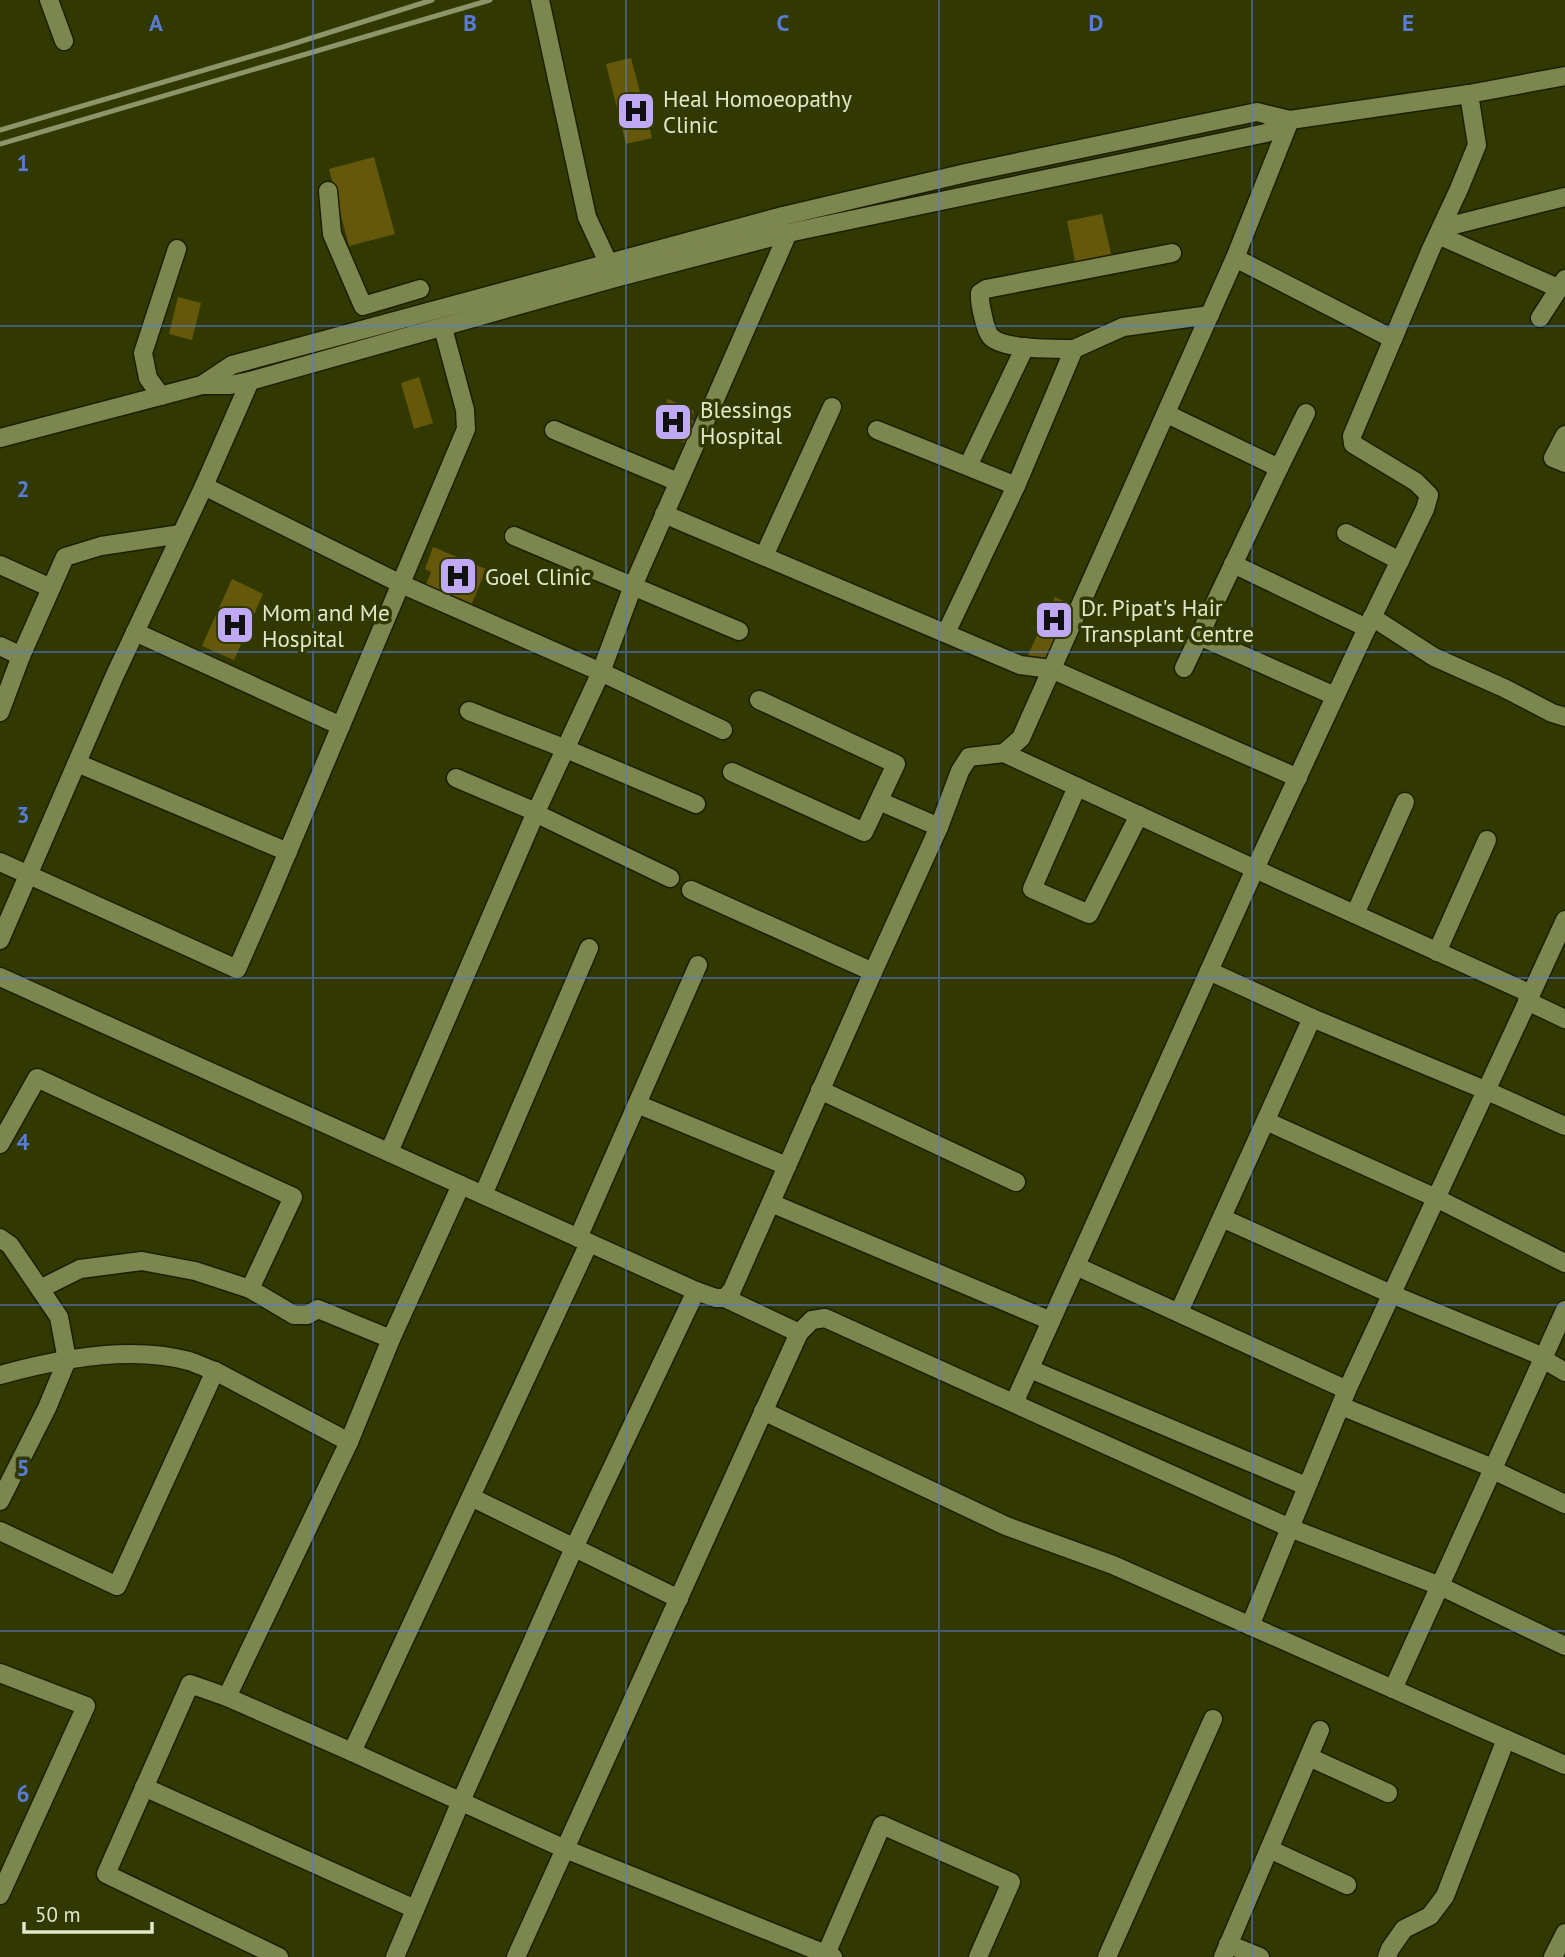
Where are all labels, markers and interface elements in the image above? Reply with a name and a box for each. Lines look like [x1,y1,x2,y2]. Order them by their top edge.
text: A [149,8,163,37]
text: B [463,8,477,37]
text: C [777,8,790,37]
text: D [1089,8,1103,37]
text: E [1402,8,1414,37]
place label: Heal Homoeopathy Clinic [663,84,852,139]
hospital icon: Heal Homoeopathy Clinic [615,90,657,132]
text: 1 [16,148,30,177]
place label: Blessings Hospital [700,395,792,450]
hospital icon: Blessings Hospital [652,401,694,443]
text: 2 [16,474,30,503]
hospital icon: Goel Clinic [437,555,479,597]
place label: Goel Clinic [485,562,591,591]
place label: Dr. Pipat's Hair Transplant Centre [1081,593,1254,648]
place label: Mom and Me Hospital [262,598,390,653]
hospital icon: Dr. Pipat's Hair Transplant Centre [1033,599,1075,641]
hospital icon: Mom and Me Hospital [214,604,256,646]
text: 3 [16,800,30,829]
text: 4 [16,1127,30,1156]
text: 5 [16,1453,30,1482]
text: 6 [16,1779,30,1808]
scale bar [24,1890,152,1934]
text: 50 m [35,1901,81,1928]

